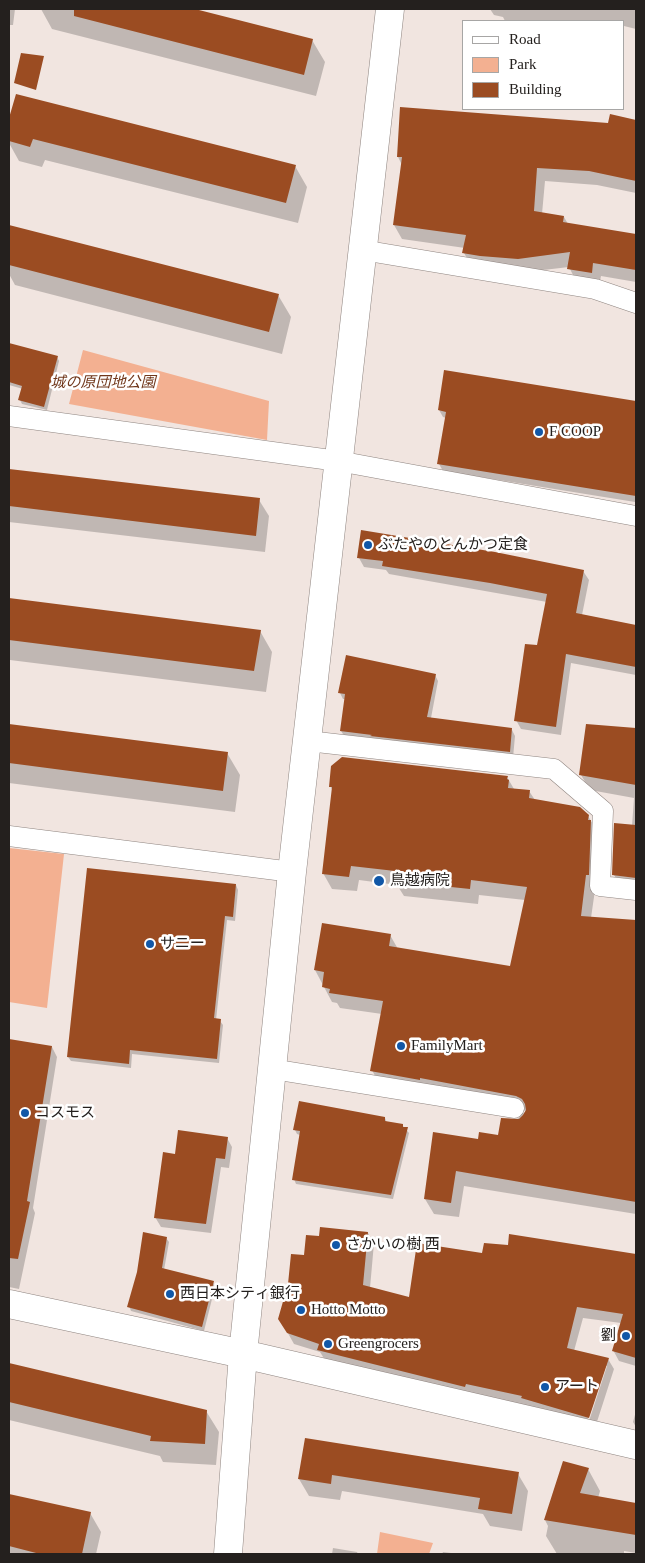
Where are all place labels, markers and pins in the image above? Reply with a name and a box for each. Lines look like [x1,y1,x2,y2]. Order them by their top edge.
place label: F COOP [549,423,601,441]
marker: F COOP [533,426,545,438]
place label: ぶたやのとんかつ定食 [378,536,528,554]
marker: ぶたやのとんかつ定食 [362,539,374,551]
place label: 鳥越病院 [390,872,450,890]
marker: 鳥越病院 [372,874,386,888]
place label: サニー [160,935,205,953]
marker: サニー [144,938,156,950]
place label: FamilyMart [411,1037,483,1055]
marker: FamilyMart [395,1040,407,1052]
place label: コスモス [35,1104,95,1122]
marker: コスモス [19,1107,31,1119]
place label: さかいの樹 西 [346,1236,440,1254]
marker: さかいの樹 西 [330,1239,342,1251]
place label: 西日本シティ銀行 [180,1285,300,1303]
marker: 西日本シティ銀行 [164,1288,176,1300]
place label: Hotto Motto [311,1301,386,1319]
marker: Hotto Motto [295,1304,307,1316]
place label: 劉 [601,1327,616,1345]
marker: 劉 [620,1330,632,1342]
place label: Greengrocers [338,1335,419,1353]
marker: Greengrocers [322,1338,334,1350]
place label: アート [555,1378,599,1396]
marker: アート [539,1381,551,1393]

